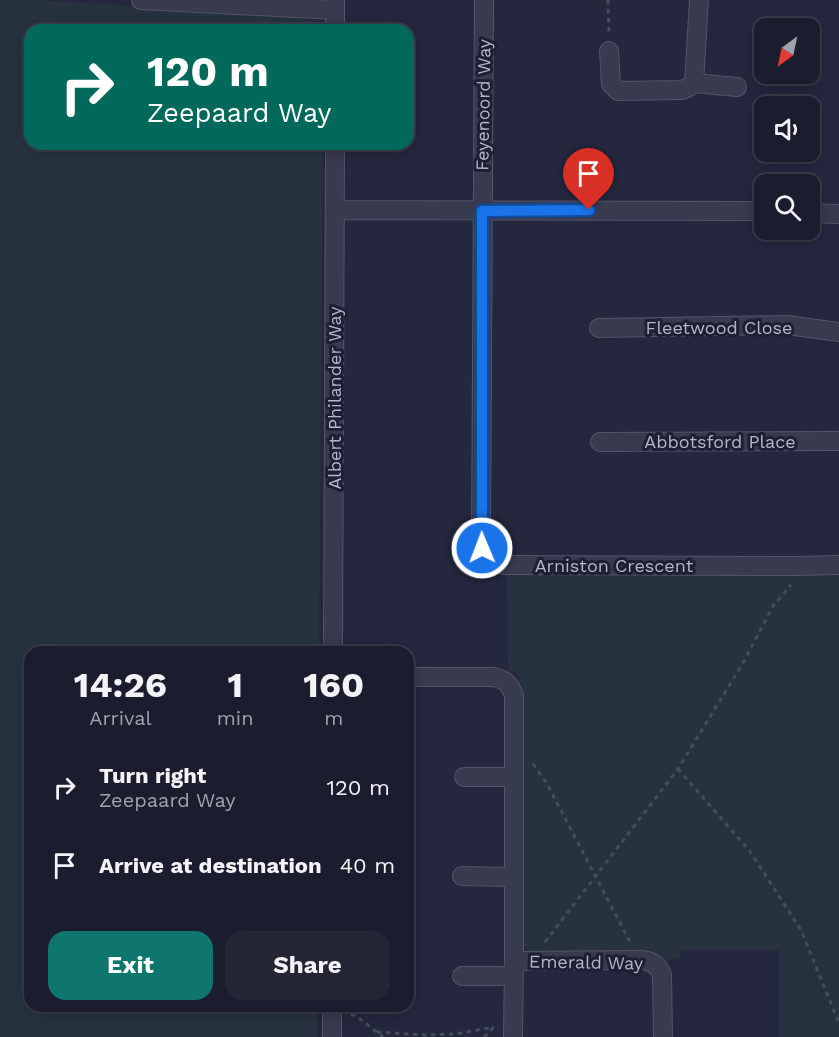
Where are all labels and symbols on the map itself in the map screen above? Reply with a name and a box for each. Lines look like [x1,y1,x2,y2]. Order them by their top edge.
north arrow [754,18,820,84]
street label: Feyenoord Way [471,38,495,171]
pin [563,148,614,210]
street label: Albert Philander Way [324,306,345,490]
street label: Fleetwood Close [646,317,792,338]
street label: Abbotsford Place [644,431,796,452]
position arrow [450,516,514,580]
street label: Arniston Crescent [535,555,694,576]
street label: Emerald Way [529,951,644,974]

